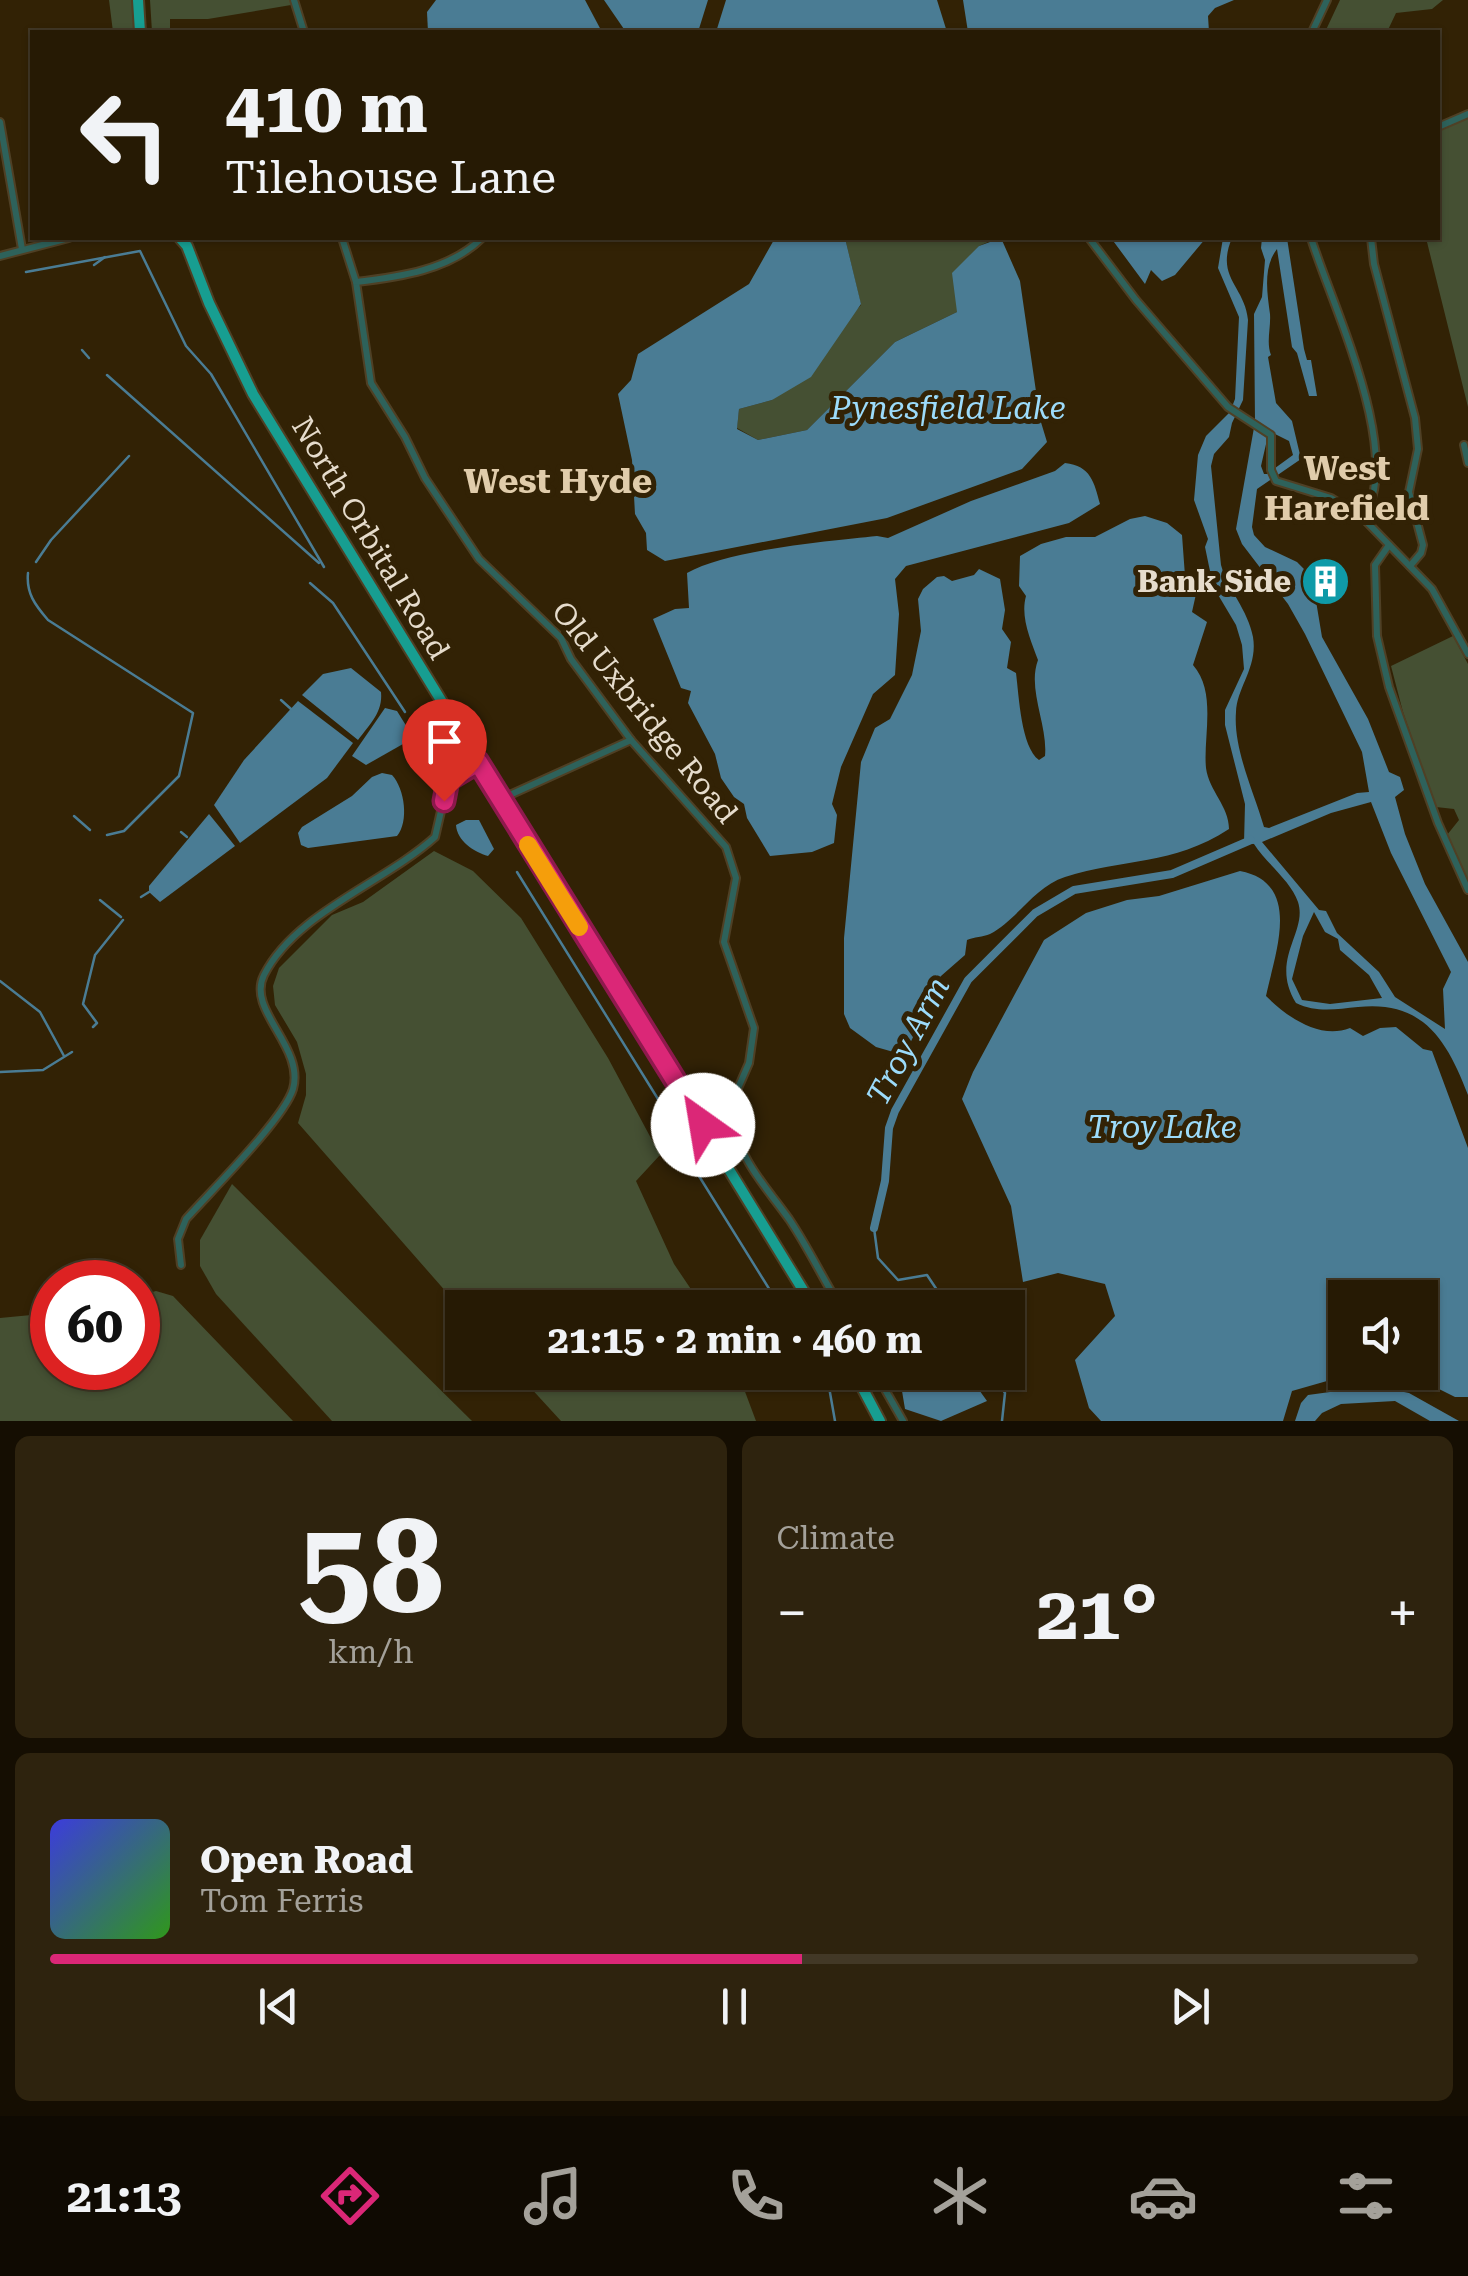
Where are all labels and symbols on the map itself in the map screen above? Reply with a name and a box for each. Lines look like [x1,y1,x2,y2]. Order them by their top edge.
water label: Pynesfield Lake [829,389,1066,427]
street label: North Orbital Road [285,411,457,665]
district label: West Harefield [1264,448,1430,529]
district label: West Hyde [464,461,652,502]
building icon: Bank Side [1300,555,1352,607]
place label: Bank Side [1137,564,1291,599]
street label: Old Uxbridge Road [545,594,745,830]
pin [402,699,487,802]
water label: Troy Arm [858,970,958,1112]
position arrow [651,1073,755,1177]
water label: Troy Lake [1087,1108,1237,1146]
speed limit sign: 60 [30,1260,160,1390]

